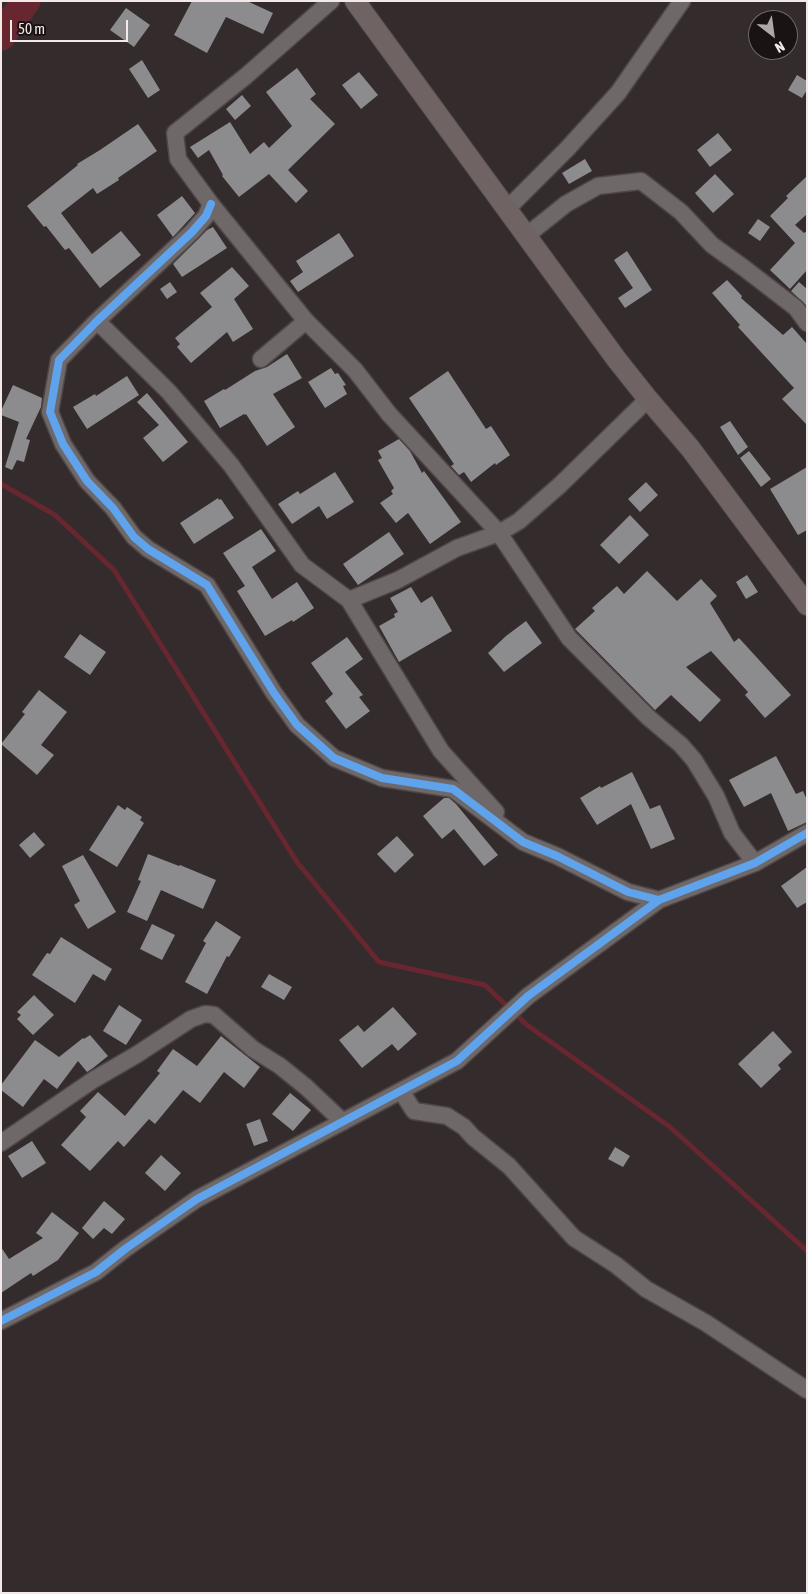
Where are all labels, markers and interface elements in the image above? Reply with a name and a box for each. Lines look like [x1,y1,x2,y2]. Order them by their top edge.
scale bar [12,10,130,42]
north arrow [748,10,798,60]
text: 50 m [18,20,45,37]
text: N [772,38,788,56]

